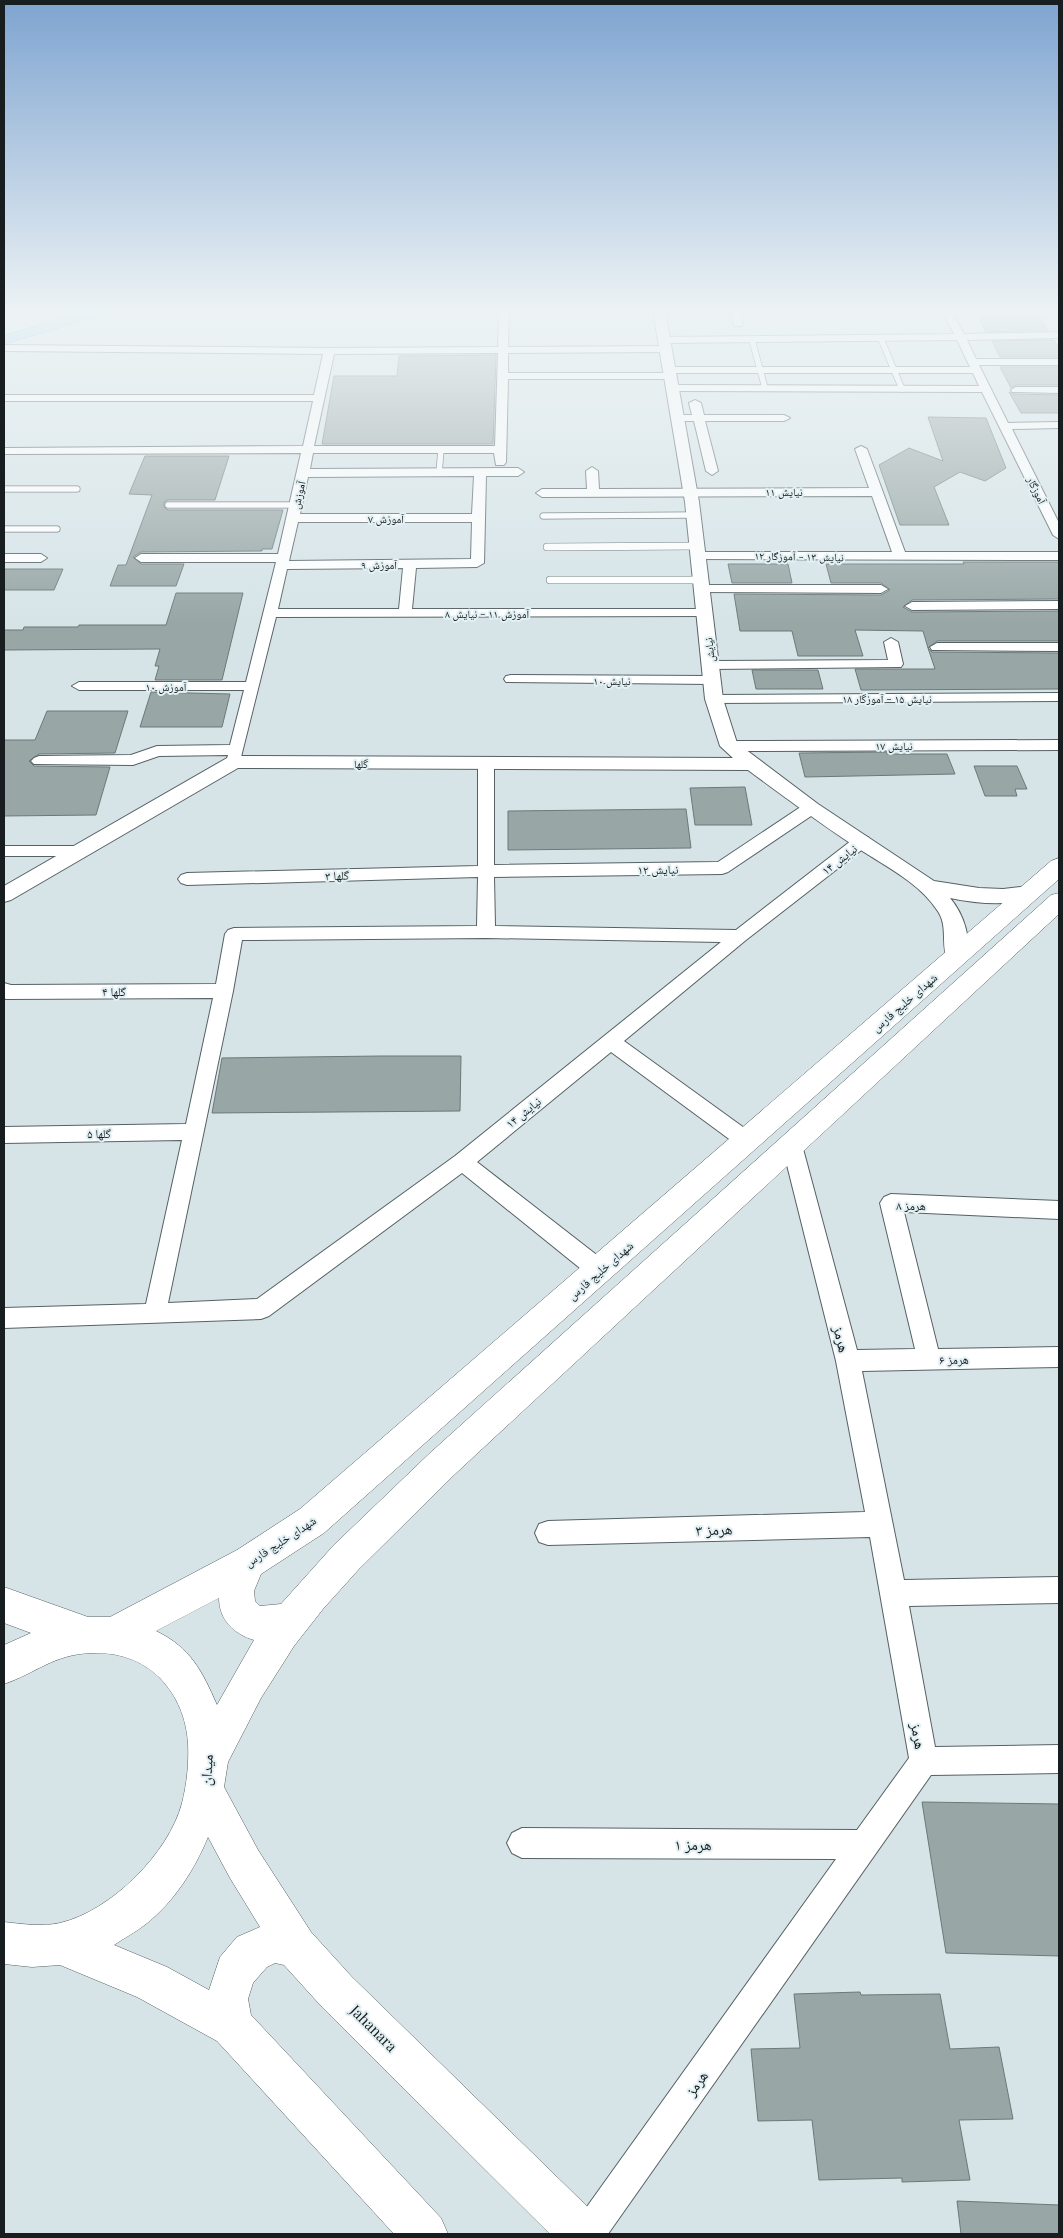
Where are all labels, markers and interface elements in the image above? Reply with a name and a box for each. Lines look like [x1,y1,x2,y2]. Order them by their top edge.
street label: آموزگار [1024,473,1050,506]
street label: آموزش [288,479,309,510]
street label: نیایش ۱۱ [765,484,803,499]
street label: آموزش ۷ [368,511,404,526]
street label: نیایش ۱۳ - آموزگار ۱۲ [754,548,844,564]
street label: آموزش ۹ [361,557,397,572]
street label: آموزش ۱۱ - نیایش ۸ [445,606,529,621]
street label: نیایش [700,637,718,663]
street label: نیایش ۱۰ [593,673,631,688]
street label: آموزش ۱۰ [146,679,187,694]
street label: نیایش ۱۵ - آموزگار ۱۸ [842,691,932,706]
street label: نیایش ۱۷ [875,738,913,753]
street label: گلها [354,756,369,771]
street label: نیایش ۱۴ [818,840,860,878]
street label: نیایش ۱۲ [637,861,679,878]
street label: گلها ۳ [325,867,349,883]
street label: شهدای خلیج فارس [868,969,940,1035]
street label: گلها ۴ [102,983,126,999]
street label: نیایش ۱۴ [502,1093,544,1131]
street label: گلها ۵ [87,1125,111,1141]
street label: هرمز ۸ [896,1197,926,1213]
street label: شهدای خلیج فارس [564,1237,636,1303]
street label: هرمز [829,1323,855,1354]
street label: هرمز ۶ [939,1351,969,1367]
street label: شهدای خلیج فارس [241,1512,319,1570]
street label: هرمز ۳ [695,1518,733,1540]
street label: هرمز [907,1720,931,1751]
street label: میدان [195,1753,218,1787]
street label: هرمز ۱ [674,1834,712,1854]
street label: Jahanara [345,1999,402,2056]
street label: هرمز [680,2066,712,2100]

